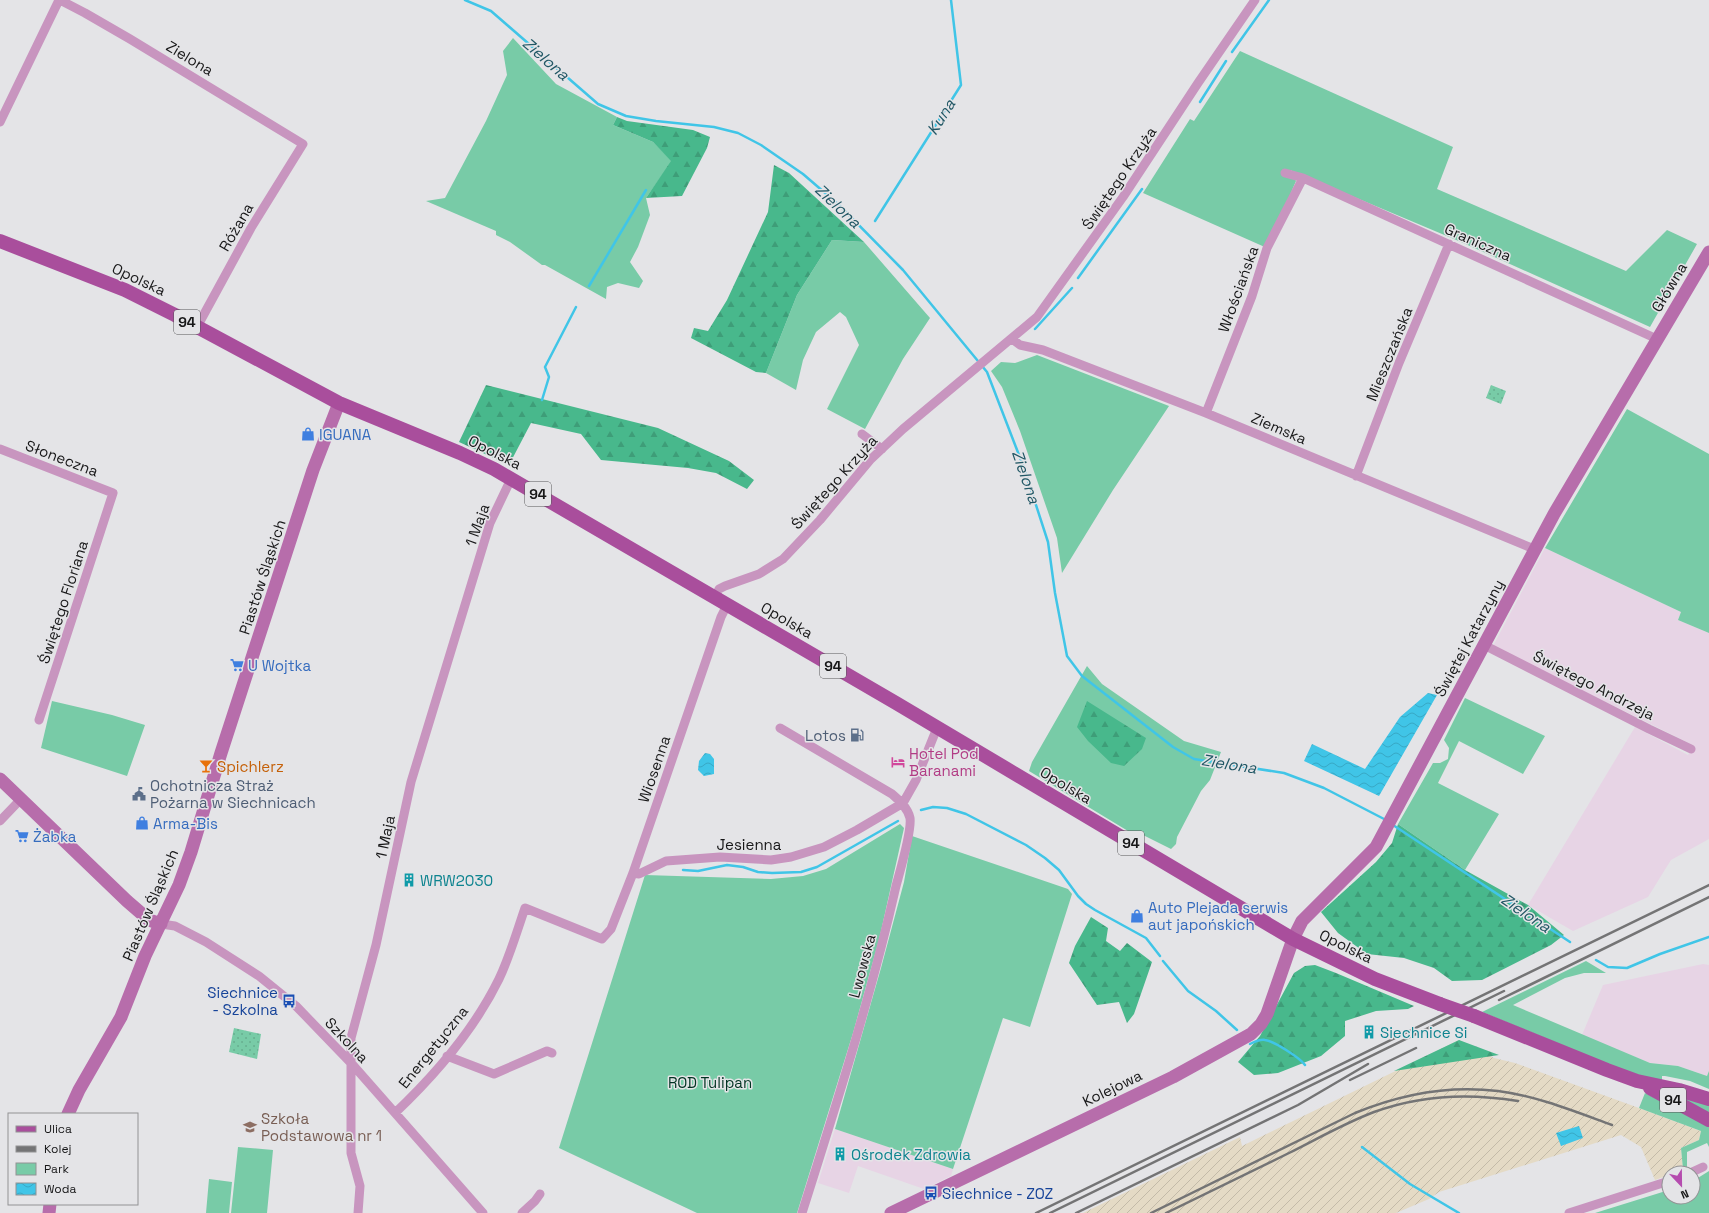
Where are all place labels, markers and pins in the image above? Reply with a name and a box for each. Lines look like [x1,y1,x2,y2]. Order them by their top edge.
place label: IGUANA [319,425,372,444]
shop icon: IGUANA [300,426,316,442]
place label: U Wojtka [248,656,311,675]
supermarket icon: U Wojtka [229,657,245,673]
place label: Lotos [805,726,846,745]
fuel station icon: Lotos [849,727,865,743]
place label: Hotel Pod Baranami [909,744,979,780]
hotel icon: Hotel Pod Baranami [890,754,906,770]
place label: Spichlerz [217,757,284,776]
bar icon: Spichlerz [198,758,214,774]
place label: Ochotnicza Straż Pożarna w Siechnicach [150,776,316,812]
public building icon: Ochotnicza Straż Pożarna w Siechnicach [131,786,147,802]
place label: Arma-Bis [153,814,218,833]
shop icon: Arma-Bis [134,815,150,831]
place label: Żabka [33,827,77,846]
supermarket icon: Żabka [14,828,30,844]
place label: WRW2030 [420,871,493,890]
building icon: WRW2030 [401,872,417,888]
place label: Auto Plejada serwis aut japońskich [1148,898,1288,934]
shop icon: Auto Plejada serwis aut japońskich [1129,908,1145,924]
place label: Siechnice - Szkolna [207,983,278,1019]
bus stop icon: Siechnice - Szkolna [281,993,297,1009]
place label: Siechnice Si [1380,1023,1467,1042]
building icon: Siechnice Si [1361,1024,1377,1040]
place label: Szkoła Podstawowa nr 1 [261,1109,382,1145]
school or university icon: Szkoła Podstawowa nr 1 [242,1119,258,1135]
place label: Ośrodek Zdrowia [851,1145,971,1164]
building icon: Ośrodek Zdrowia [832,1146,848,1162]
place label: Siechnice - ZOZ [942,1184,1053,1203]
bus stop icon: Siechnice - ZOZ [923,1185,939,1201]

